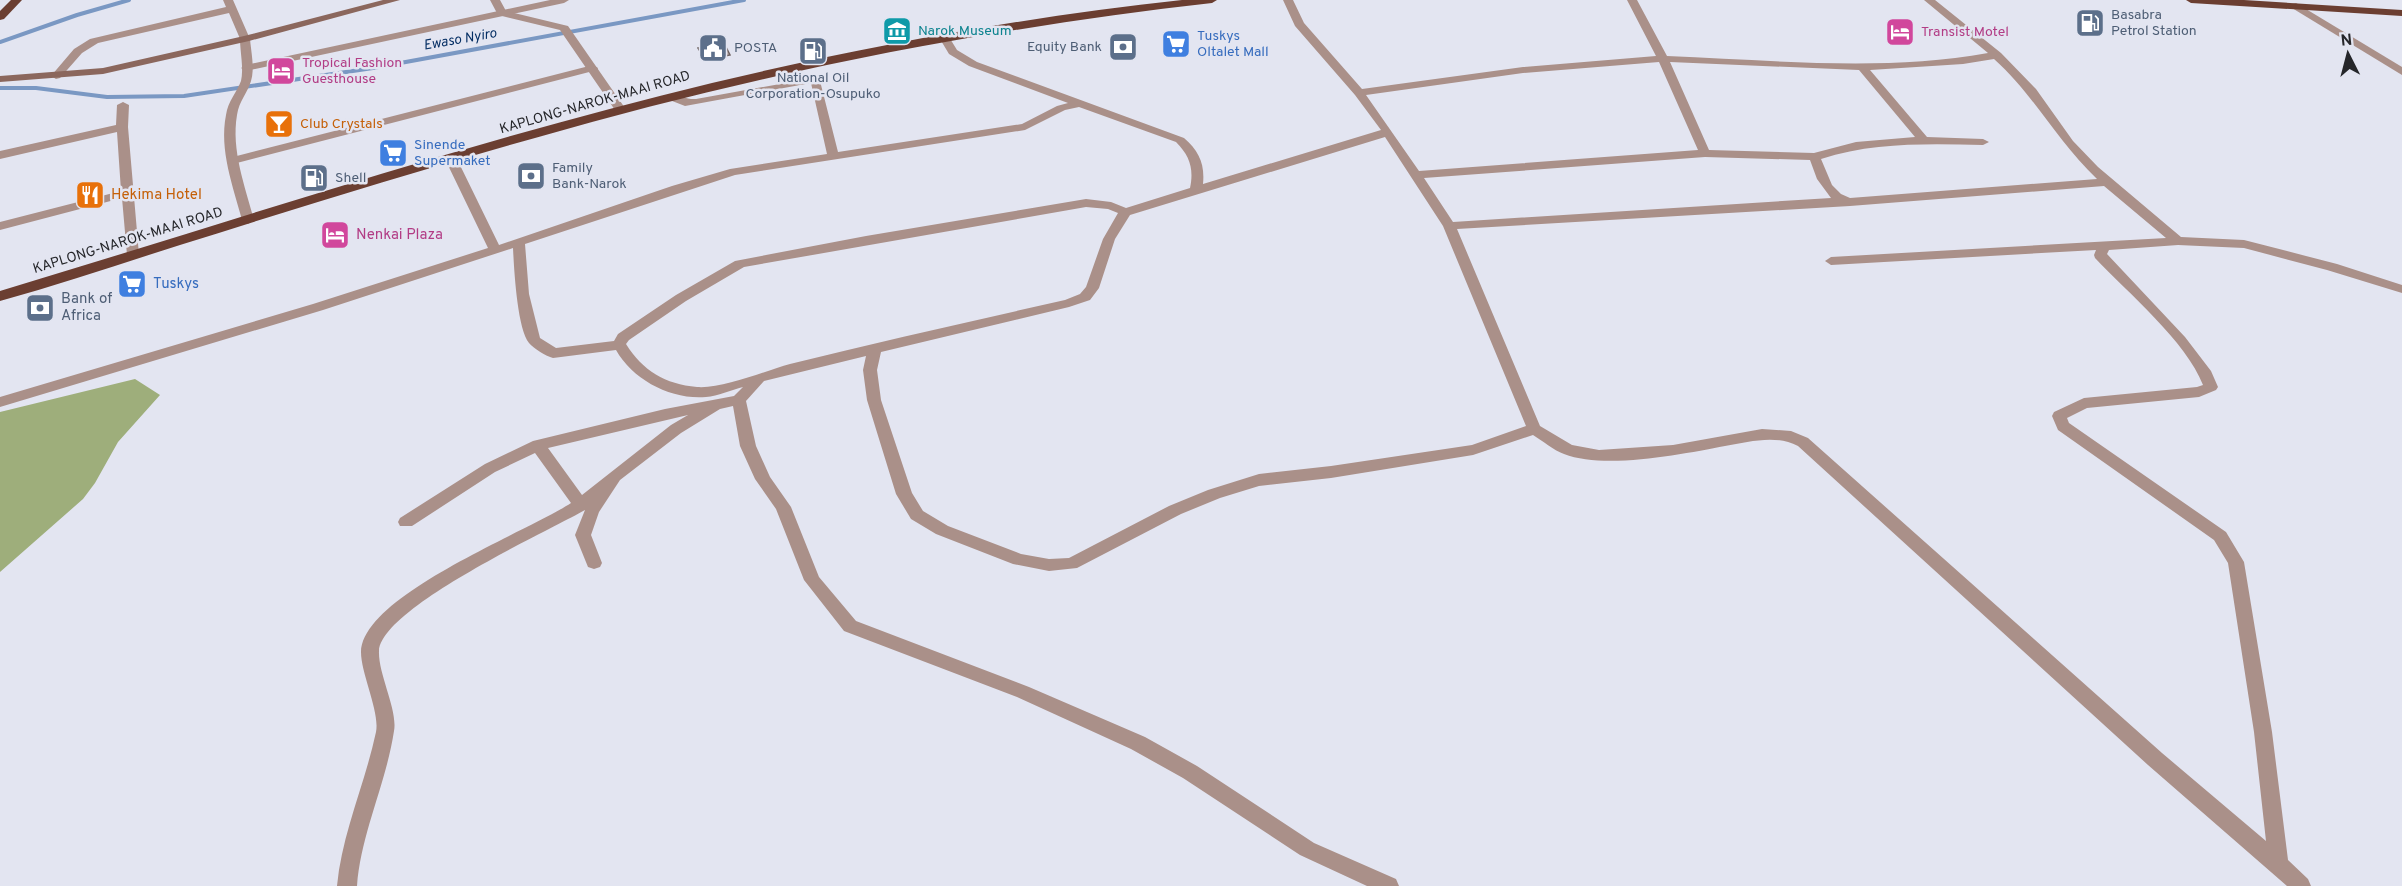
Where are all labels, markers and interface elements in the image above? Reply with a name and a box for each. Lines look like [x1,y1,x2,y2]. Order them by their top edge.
fuel station icon: Basabra Petrol Station [2074,7,2106,39]
place label: Basabra Petrol Station [2111,7,2197,40]
museum icon: Narok Museum [881,15,913,47]
hotel icon: Transist Motel [1884,16,1916,48]
place label: Narok Museum [918,23,1012,40]
place label: Transist Motel [1921,24,2009,41]
north arrow [2318,24,2378,84]
water label: Ewaso Nyiro [422,25,498,55]
supermarket icon: Tuskys Oltalet Mall [1160,28,1192,60]
place label: Tuskys Oltalet Mall [1197,28,1269,61]
bank icon: Equity Bank [1107,31,1139,63]
text: N [2340,31,2353,52]
public building icon: POSTA [697,32,729,64]
fuel station icon: National Oil Corporation-Osupuko [797,35,829,67]
place label: Equity Bank [1027,39,1102,56]
place label: POSTA [734,40,777,57]
hotel icon: Tropical Fashion Guesthouse [265,55,297,87]
place label: Tropical Fashion Guesthouse [302,55,402,88]
street label: KAPLONG-NAROK-MAAI ROAD [498,68,692,138]
place label: National Oil Corporation-Osupuko [745,70,881,103]
bar icon: Club Crystals [263,108,295,140]
place label: Club Crystals [300,116,383,133]
supermarket icon: Sinende Supermaket [377,137,409,169]
place label: Sinende Supermaket [414,137,491,170]
bank icon: Family Bank-Narok [515,160,547,192]
place label: Family Bank-Narok [552,160,627,193]
fuel station icon: Shell [298,162,330,194]
place label: Shell [335,170,366,187]
restaurant icon: Hekima Hotel [74,179,106,211]
place label: Hekima Hotel [111,186,202,205]
street label: KAPLONG-NAROK-MAAI ROAD [31,204,225,278]
hotel icon: Nenkai Plaza [319,219,351,251]
place label: Nenkai Plaza [356,226,443,245]
supermarket icon: Tuskys [116,268,148,300]
place label: Tuskys [153,275,199,294]
place label: Bank of Africa [61,290,112,326]
bank icon: Bank of Africa [24,292,56,324]

